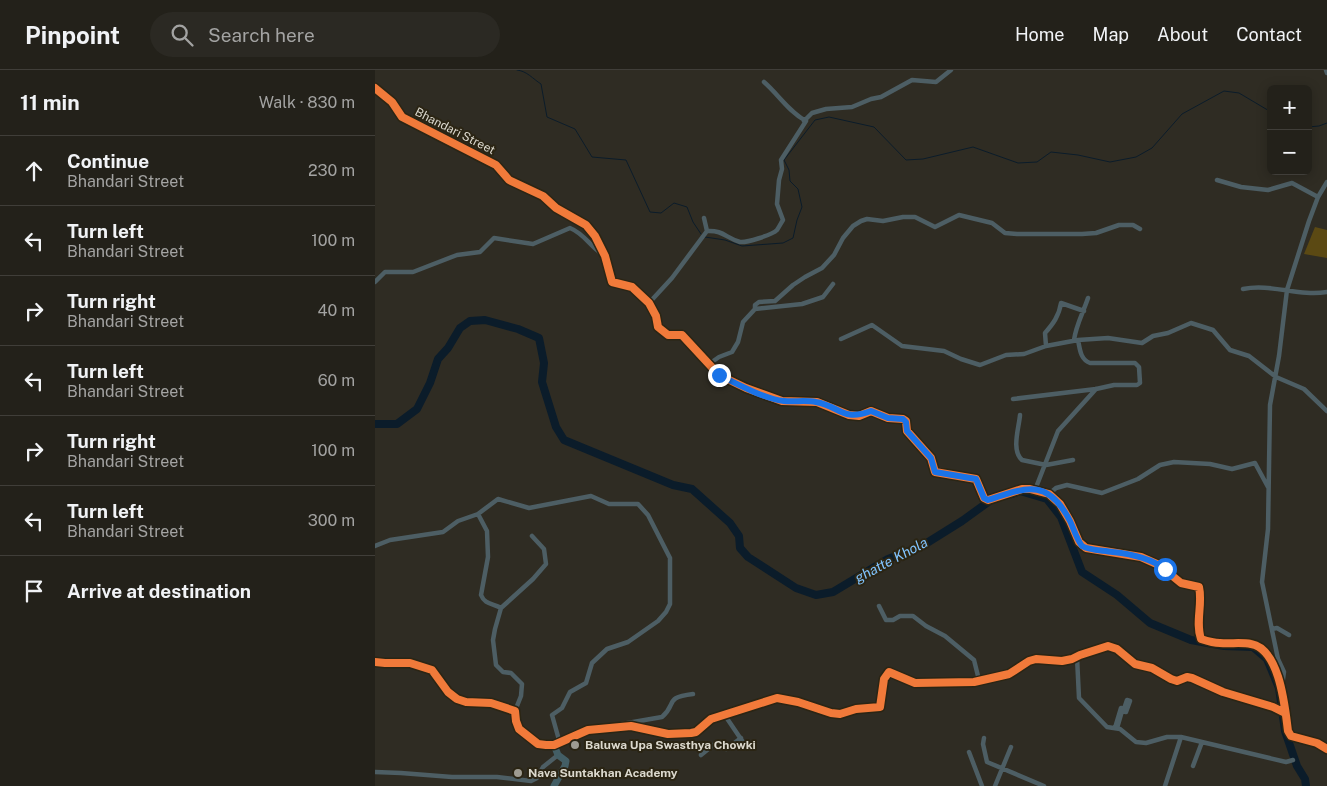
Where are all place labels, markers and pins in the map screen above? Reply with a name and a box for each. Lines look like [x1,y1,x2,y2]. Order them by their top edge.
place label: Baluwa Upa Swasthya Chowki [585,738,756,752]
marker: Baluwa Upa Swasthya Chowki [569,739,581,751]
place label: Nava Suntakhan Academy [528,766,678,780]
marker: Nava Suntakhan Academy [512,767,524,779]

